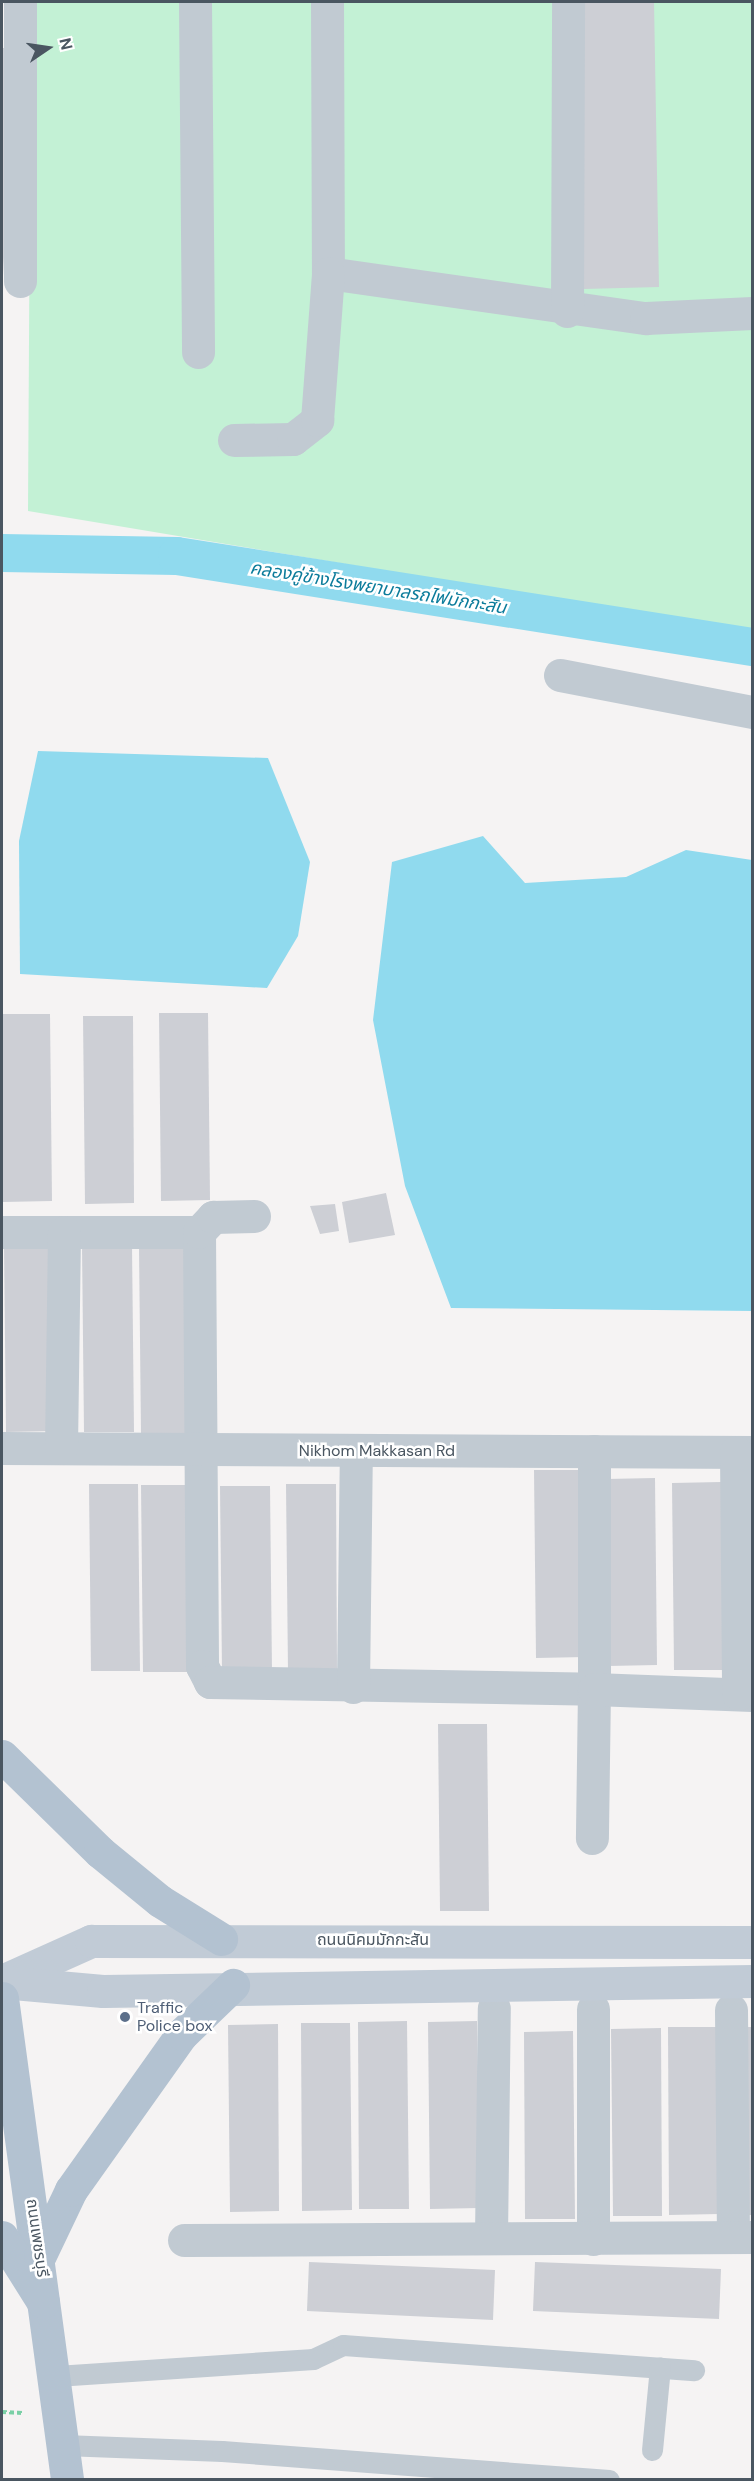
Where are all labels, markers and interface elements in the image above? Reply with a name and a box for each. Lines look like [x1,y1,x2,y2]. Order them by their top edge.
north arrow [18,18,78,78]
text: N [54,36,78,52]
water label: คลองคู่ข้างโรงพยาบาลรถไฟมักกะสัน [248,557,508,619]
street label: Nikhom Makkasan Rd [299,1441,455,1461]
street label: ถนนนิคมมักกะสัน [317,1930,429,1950]
place label: Traffic Police box [137,1998,212,2036]
marker: Traffic Police box [118,2010,132,2024]
street label: ถนนเพชรบุรี [22,2198,52,2278]

